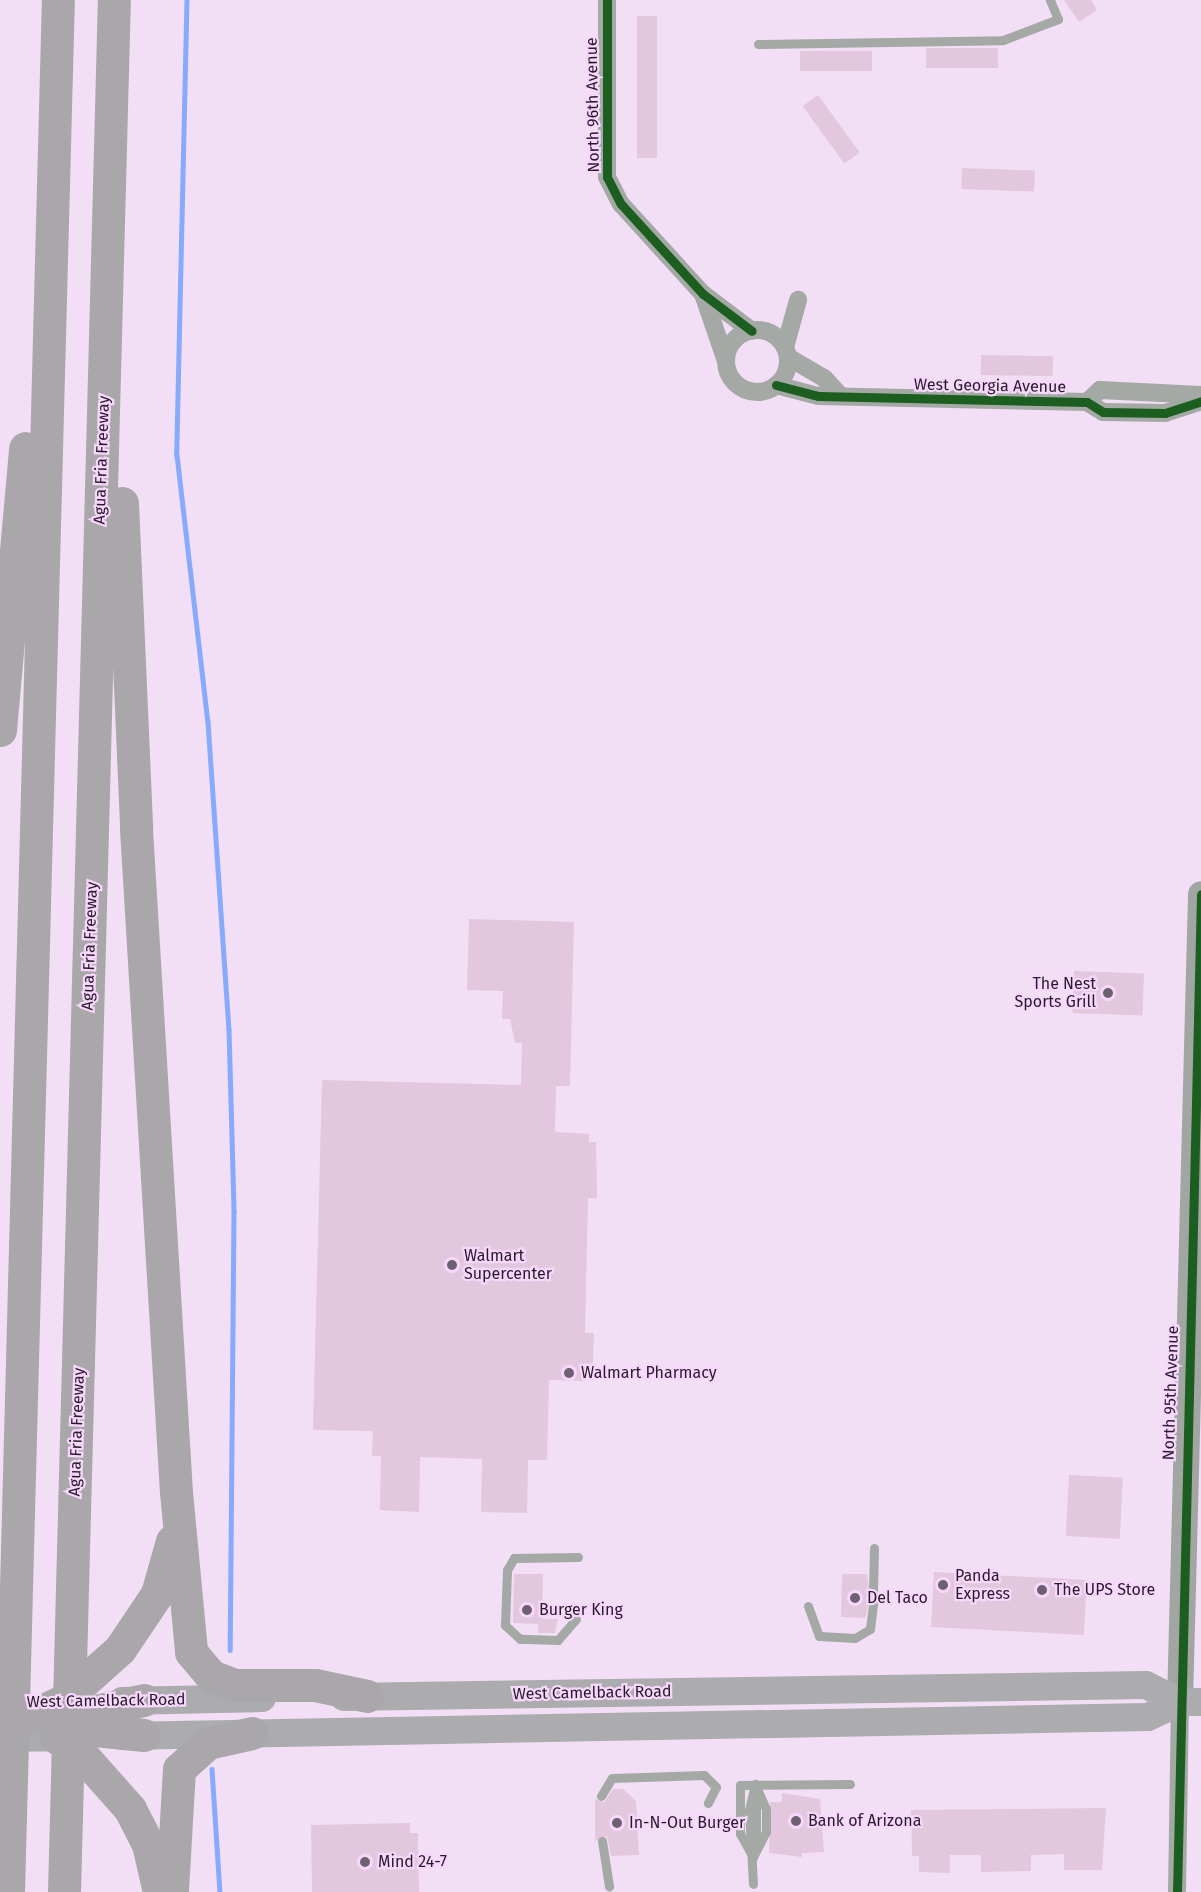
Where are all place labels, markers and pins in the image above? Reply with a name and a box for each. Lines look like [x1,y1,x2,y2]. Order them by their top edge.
place label: The Nest Sports Grill [1015,974,1096,1012]
marker: The Nest Sports Grill [1101,986,1115,1000]
place label: Walmart Supercenter [464,1246,552,1284]
marker: Walmart Supercenter [445,1258,459,1272]
place label: Walmart Pharmacy [581,1363,717,1383]
marker: Walmart Pharmacy [562,1366,576,1380]
place label: Panda Express [955,1566,1010,1604]
marker: Panda Express [936,1578,950,1592]
place label: The UPS Store [1054,1580,1155,1600]
marker: The UPS Store [1035,1583,1049,1597]
place label: Del Taco [867,1588,928,1608]
marker: Del Taco [848,1591,862,1605]
place label: Burger King [539,1600,623,1620]
marker: Burger King [520,1603,534,1617]
place label: Bank of Arizona [808,1811,921,1831]
place label: In-N-Out Burger [629,1813,745,1833]
marker: Bank of Arizona [789,1814,803,1828]
marker: In-N-Out Burger [610,1816,624,1830]
place label: Mind 24-7 [378,1852,447,1872]
marker: Mind 24-7 [356,1853,374,1871]

